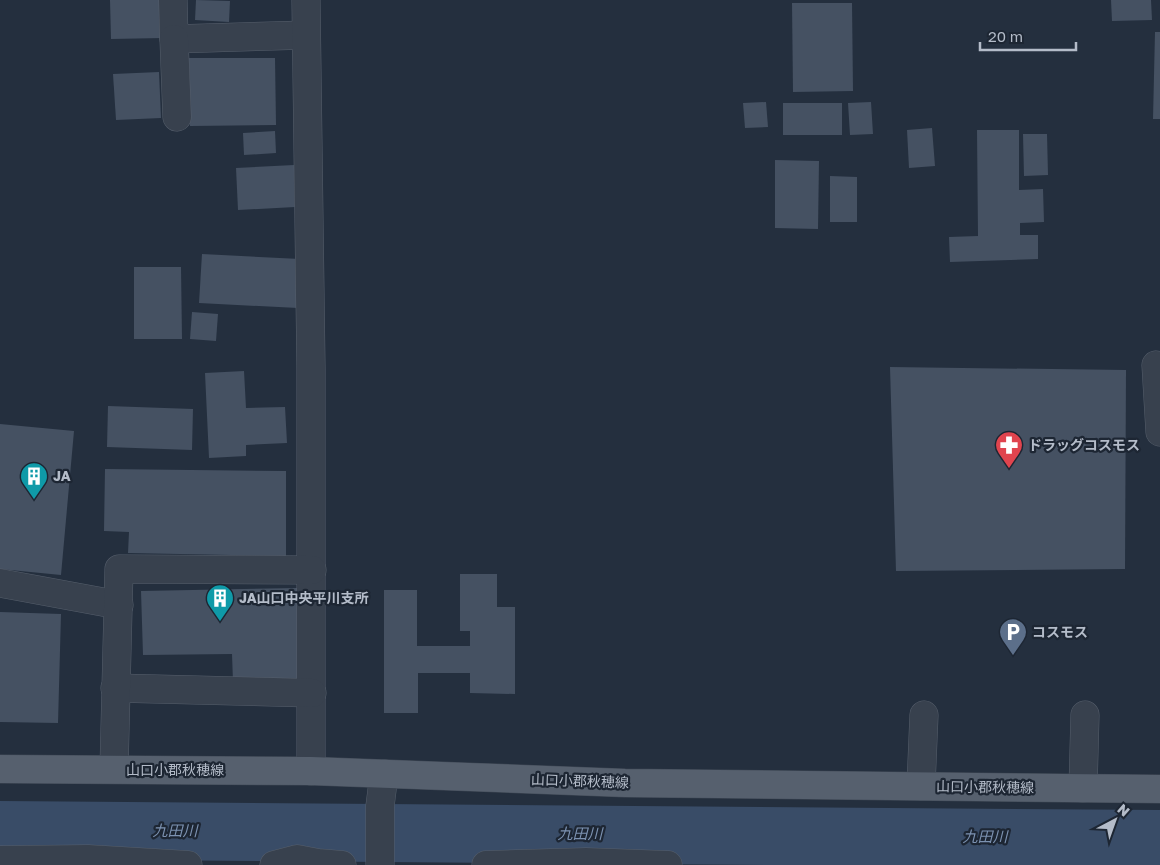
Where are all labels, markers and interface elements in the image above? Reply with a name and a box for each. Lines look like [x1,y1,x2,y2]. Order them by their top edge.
scale bar [980,20,1076,52]
text: 20 m [988,27,1023,45]
pharmacy icon: ドラッグコスモス [994,430,1024,469]
place label: ドラッグコスモス [1028,436,1140,453]
building icon: JA [19,461,49,500]
place label: JA [53,467,71,484]
building icon: JA山口中央平川支所 [205,583,235,622]
place label: JA山口中央平川支所 [239,589,369,606]
parking icon: コスモス [998,617,1028,656]
place label: コスモス [1032,623,1088,640]
street label: 山口小郡秋穂線 [126,761,224,778]
street label: 山口小郡秋穂線 [531,770,629,791]
street label: 山口小郡秋穂線 [936,777,1034,796]
north arrow [1090,795,1140,845]
text: N [1114,800,1133,820]
water label: 九田川 [152,821,199,839]
water label: 九田川 [557,824,604,842]
water label: 九田川 [962,827,1009,845]

